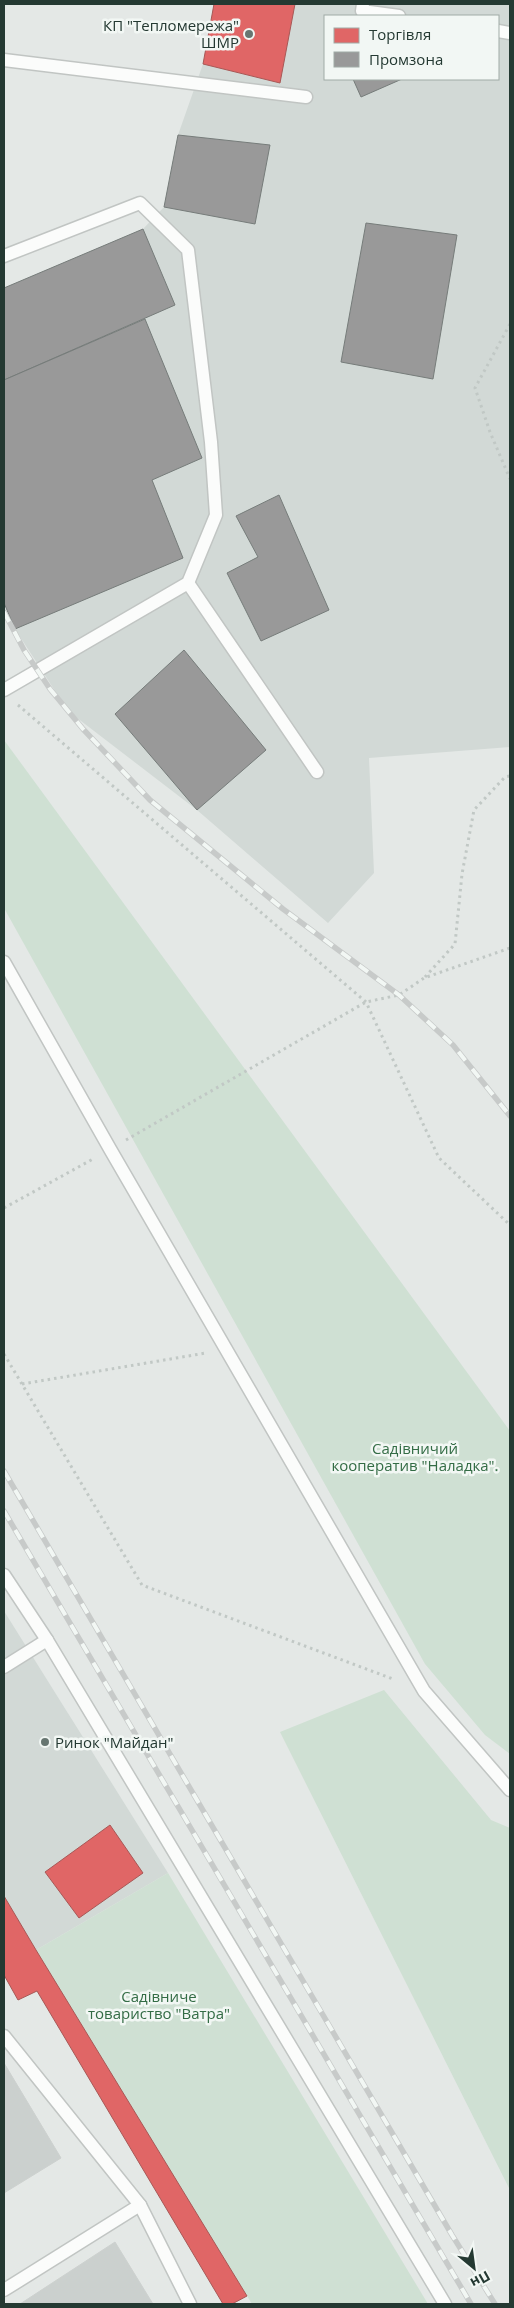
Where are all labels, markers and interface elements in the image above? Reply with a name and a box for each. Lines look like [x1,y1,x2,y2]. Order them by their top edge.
place label: КП "Тепломережа" ШМР [103,15,239,52]
legend [324,15,499,80]
text: Торгівля [369,24,431,44]
marker: КП "Тепломережа" ШМР [243,28,255,40]
text: Промзона [369,49,443,69]
park label: Садівничий кооператив "Наладка". [331,1438,499,1475]
place label: Ринок "Майдан" [55,1732,173,1752]
marker: Ринок "Майдан" [39,1736,51,1748]
park label: Садівниче товариство "Ватра" [88,1986,230,2023]
north arrow [449,2243,499,2293]
text: Пн [467,2267,494,2293]

